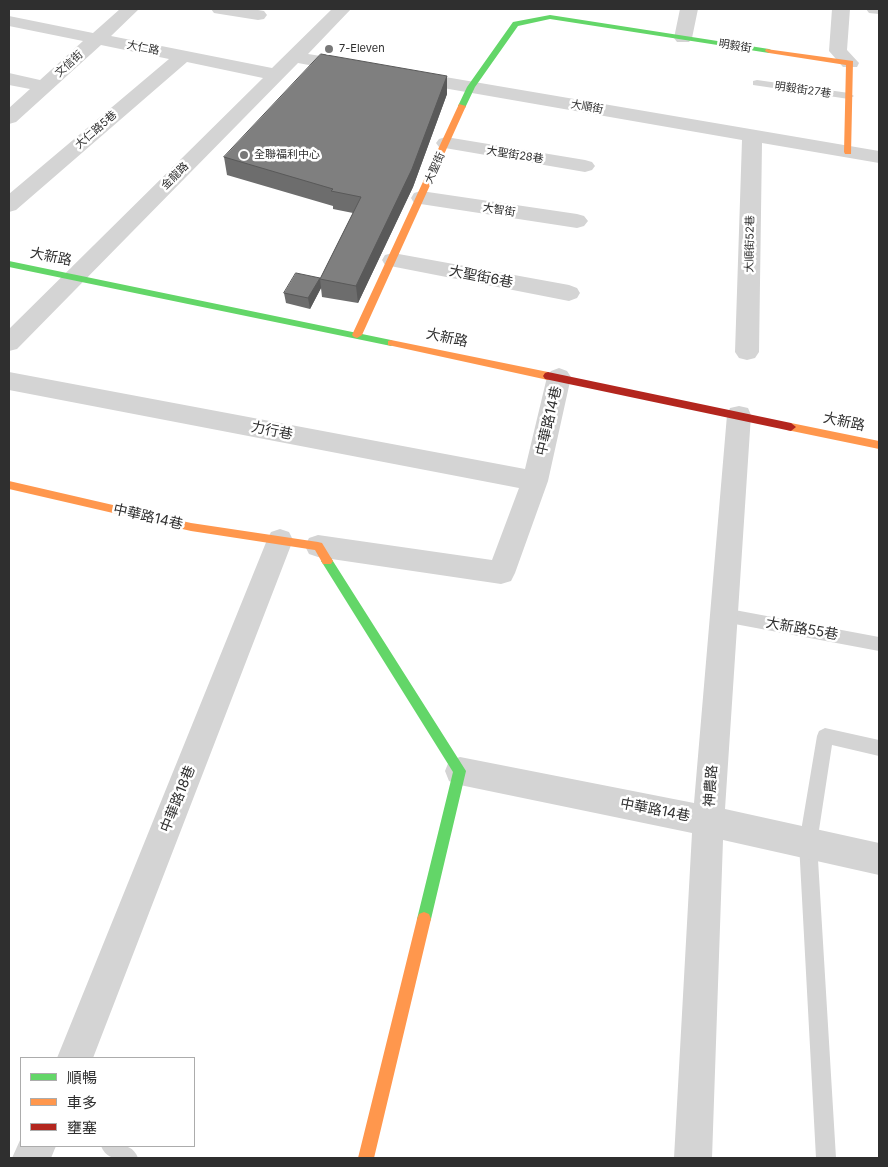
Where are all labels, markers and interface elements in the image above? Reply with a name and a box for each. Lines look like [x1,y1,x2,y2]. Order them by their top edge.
street label: 明毅街 [718,37,752,55]
street label: 大仁路 [126,38,160,58]
place label: 7-Eleven [339,42,385,56]
marker: 7-Eleven [323,43,335,55]
street label: 文信街 [52,48,86,80]
street label: 明毅街27巷 [774,80,832,100]
street label: 大順街 [570,98,604,116]
street label: 大仁路5巷 [73,108,119,152]
street label: 大聖街28巷 [486,144,544,166]
place label: 全聯福利中心 [254,148,320,162]
marker: 全聯福利中心 [238,149,250,161]
street label: 大聖街 [422,150,448,186]
street label: 金龍路 [159,160,191,192]
street label: 大智街 [482,201,516,219]
street label: 大順街52巷 [743,215,757,273]
street label: 大新路 [29,245,73,269]
street label: 大聖街6巷 [448,263,514,291]
street label: 大新路 [425,325,469,351]
street label: 中華路14巷 [533,385,565,457]
street label: 大新路 [822,409,866,435]
street label: 力行巷 [250,419,294,443]
street label: 中華路14巷 [112,501,184,533]
street label: 大新路55巷 [765,614,839,644]
street label: 中華路18巷 [157,763,199,835]
street label: 神農路 [701,764,721,808]
street label: 中華路14巷 [619,795,691,825]
legend [20,1057,195,1147]
text: 順暢 [67,1068,97,1087]
text: 車多 [67,1093,97,1112]
text: 壅塞 [67,1118,97,1137]

